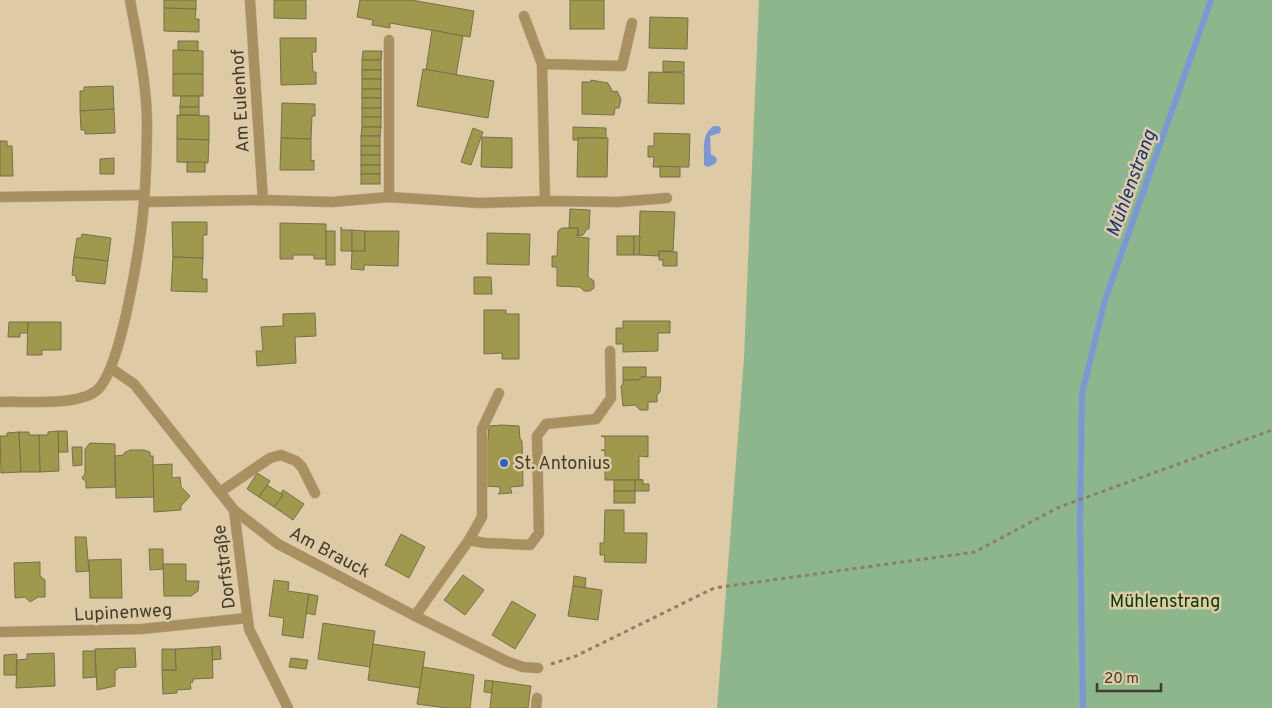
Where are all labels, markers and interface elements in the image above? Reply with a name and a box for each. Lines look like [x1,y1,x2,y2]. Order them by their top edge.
street label: Am Eulenhof [227,49,256,153]
water label: Mühlenstrang [1101,126,1163,240]
place label: St. Antonius [514,453,611,476]
marker: St. Antonius [498,457,510,469]
street label: Am Brauck [285,522,374,584]
street label: Dorfstraße [209,523,242,610]
park label: Mühlenstrang [1110,591,1220,614]
street label: Lupinenweg [73,599,173,628]
scale bar [1097,660,1161,692]
text: 20 m [1104,670,1139,689]

